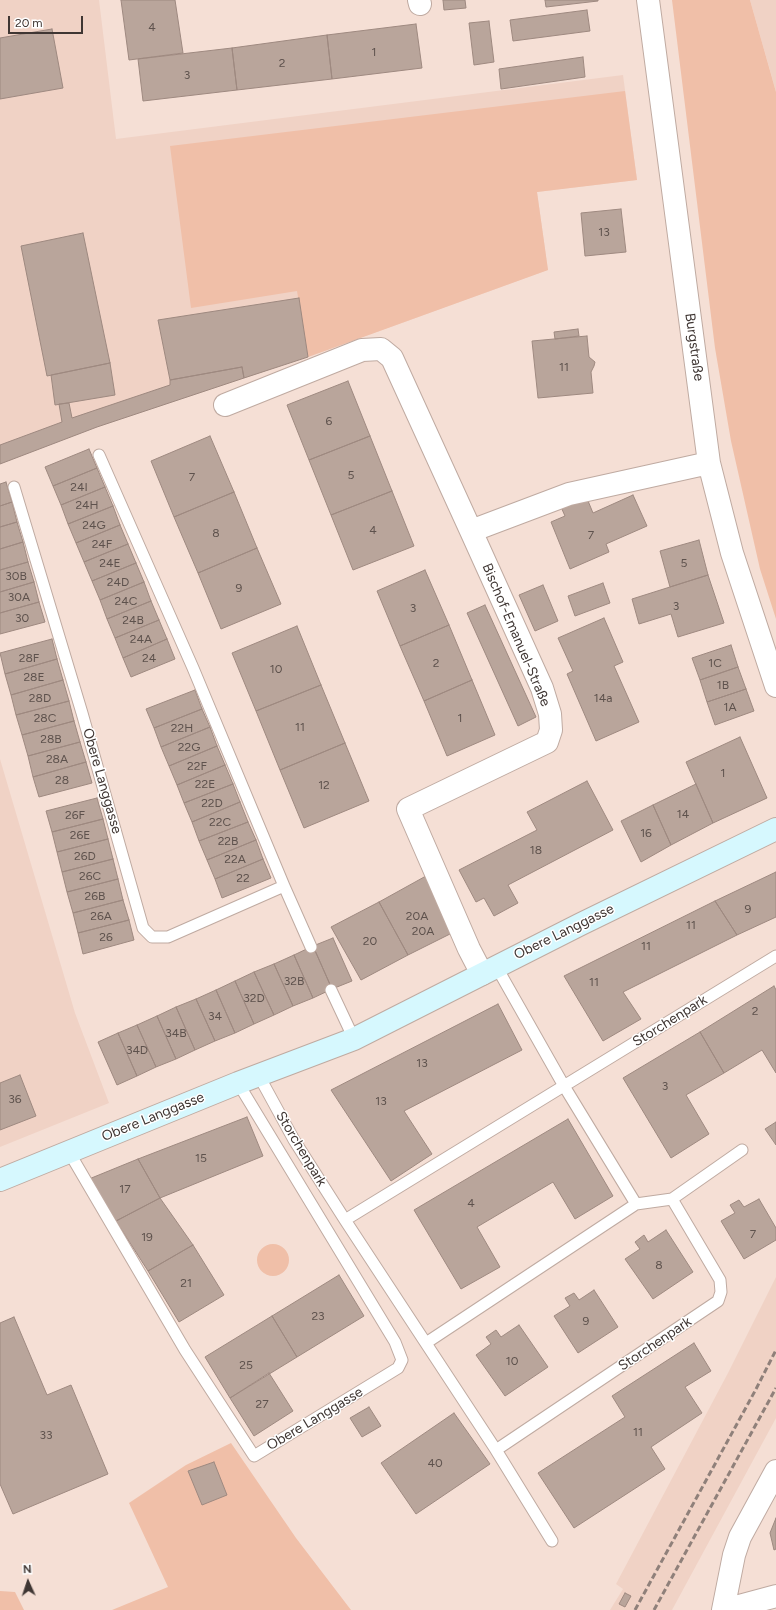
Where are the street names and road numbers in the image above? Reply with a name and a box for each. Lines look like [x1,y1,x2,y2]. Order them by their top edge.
street label: Burgstraße [681,312,707,382]
street label: Bischof-Emanuel-Straße [478,561,554,709]
street label: Obere Langgasse [79,726,125,836]
street label: Obere Langgasse [511,901,617,963]
street label: Storchenpark [630,991,710,1051]
street label: Obere Langgasse [99,1089,207,1145]
street label: Storchenpark [272,1108,330,1190]
street label: Storchenpark [615,1313,695,1375]
street label: Obere Langgasse [264,1384,366,1454]

